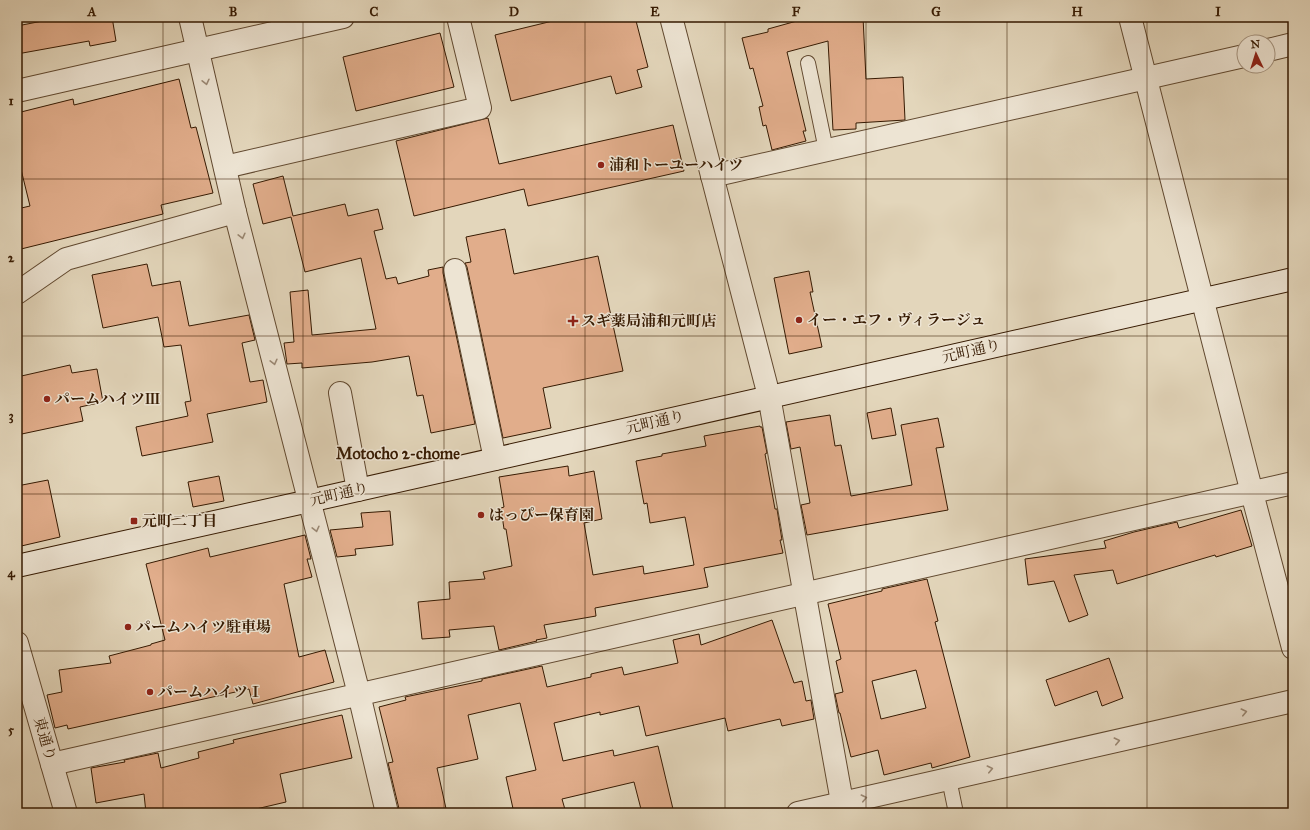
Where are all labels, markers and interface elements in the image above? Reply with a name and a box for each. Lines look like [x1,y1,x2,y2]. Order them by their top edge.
text: A [87,4,97,20]
text: B [229,4,238,20]
text: C [370,4,379,20]
text: D [509,4,519,20]
text: E [650,4,660,20]
text: F [792,4,801,20]
text: G [931,4,941,20]
text: H [1071,4,1083,20]
text: I [1215,4,1221,20]
north arrow [1236,34,1276,74]
text: N [1250,38,1261,51]
one-way arrow [201,79,209,85]
text: 1 [8,93,14,109]
place label: 浦和トーユーハイツ [609,156,743,174]
marker: 浦和トーユーハイツ [596,160,606,170]
one-way arrow [237,233,245,239]
text: 2 [8,250,15,266]
place label: イー・エフ・ヴィラージュ [807,311,986,329]
place label: スギ薬局浦和元町店 [581,312,716,330]
marker: イー・エフ・ヴィラージュ [794,315,804,325]
marker: スギ薬局浦和元町店 [568,316,578,326]
street label: 元町通り [940,335,1002,367]
one-way arrow [269,359,277,365]
place label: パームハイツⅢ [55,390,160,408]
marker: パームハイツⅢ [42,394,52,404]
street label: 元町通り [624,406,686,438]
text: 3 [8,408,14,424]
district label: Motocho 2-chome [336,444,460,463]
street label: 元町通り [308,478,370,510]
place label: はっぴー保育園 [489,506,594,524]
marker: はっぴー保育園 [476,510,486,520]
place label: 元町二丁目 [142,512,217,530]
marker: 元町二丁目 [129,516,139,526]
one-way arrow [311,525,320,532]
text: 4 [7,565,15,581]
place label: パームハイツ駐車場 [136,618,271,636]
marker: パームハイツ駐車場 [123,622,133,632]
place label: パームハイツⅠ [158,683,263,701]
marker: パームハイツⅠ [145,687,155,697]
one-way arrow [1241,709,1247,717]
street label: 東通り [30,715,60,763]
text: 5 [8,722,15,738]
one-way arrow [1114,737,1120,745]
one-way arrow [987,766,993,774]
one-way arrow [860,795,867,803]

